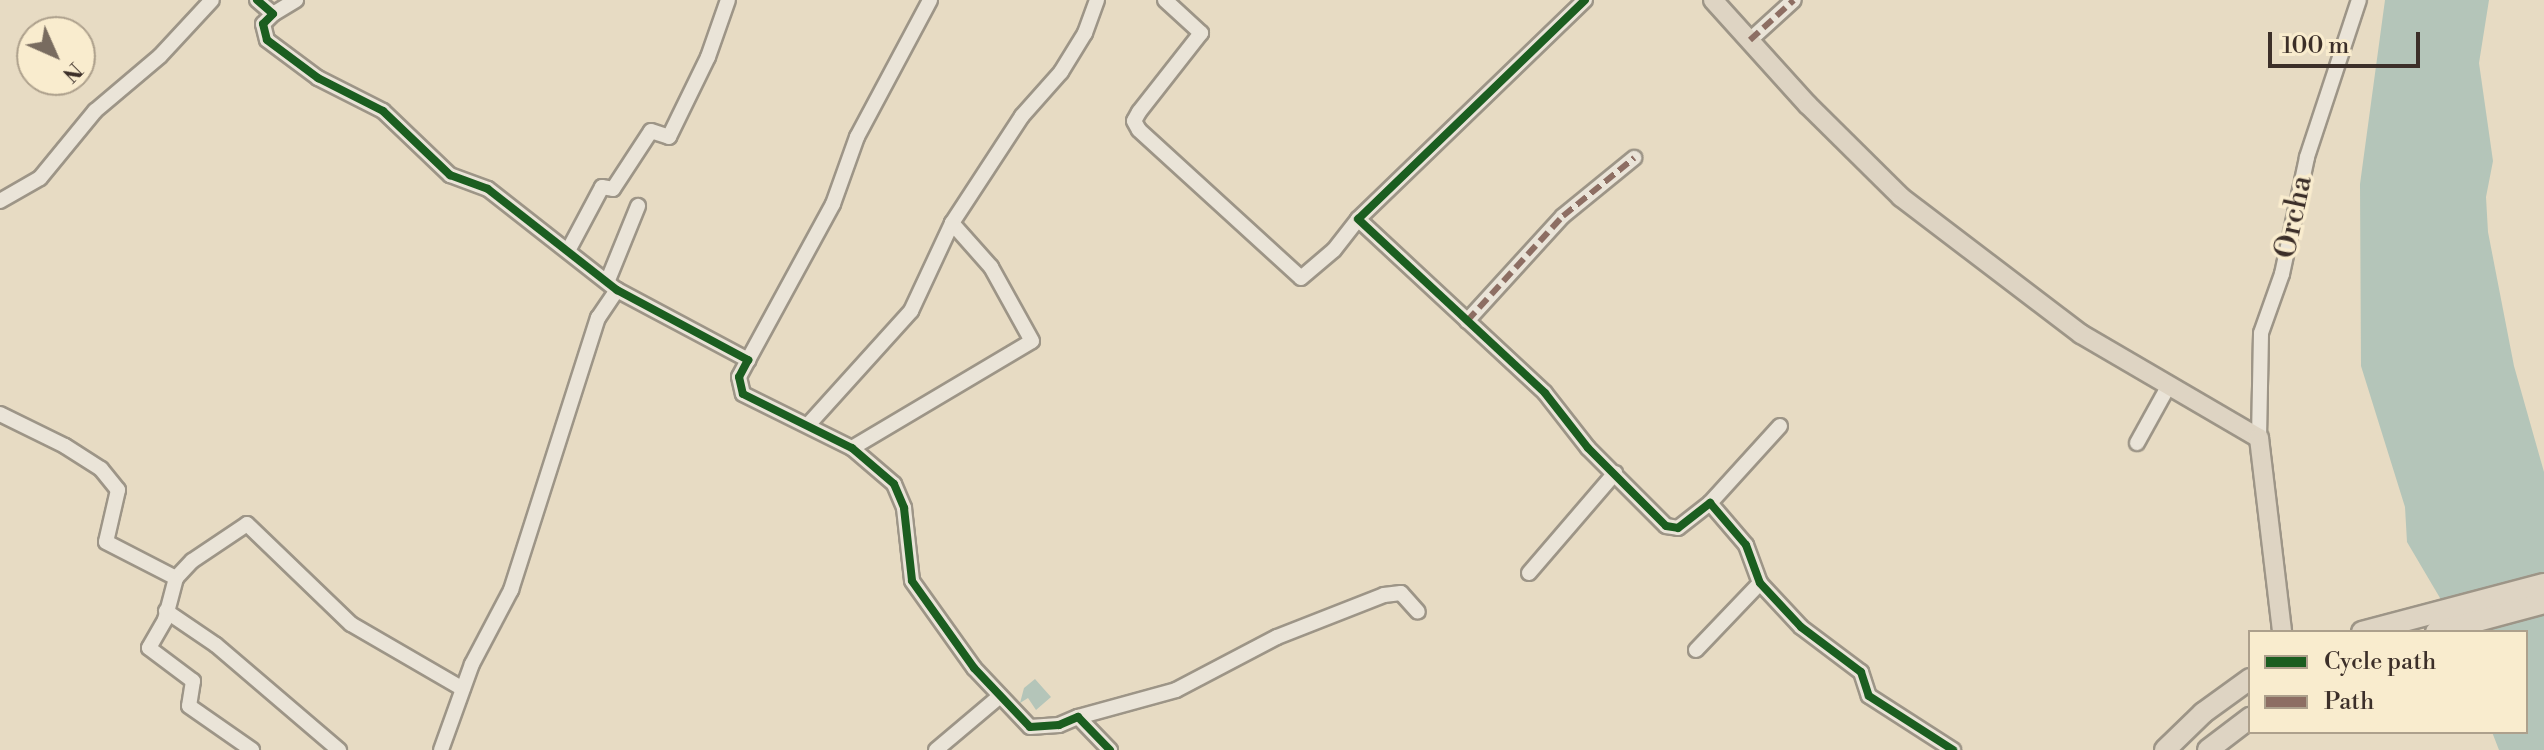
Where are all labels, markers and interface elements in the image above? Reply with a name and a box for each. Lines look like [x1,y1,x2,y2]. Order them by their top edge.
north arrow [16,16,96,96]
scale bar [2272,16,2424,66]
text: 100 m [2282,31,2349,61]
text: N [56,56,88,88]
street label: Orcha [2268,172,2320,262]
legend [2248,630,2528,734]
text: Cycle path [2324,647,2436,677]
text: Path [2324,687,2374,717]

